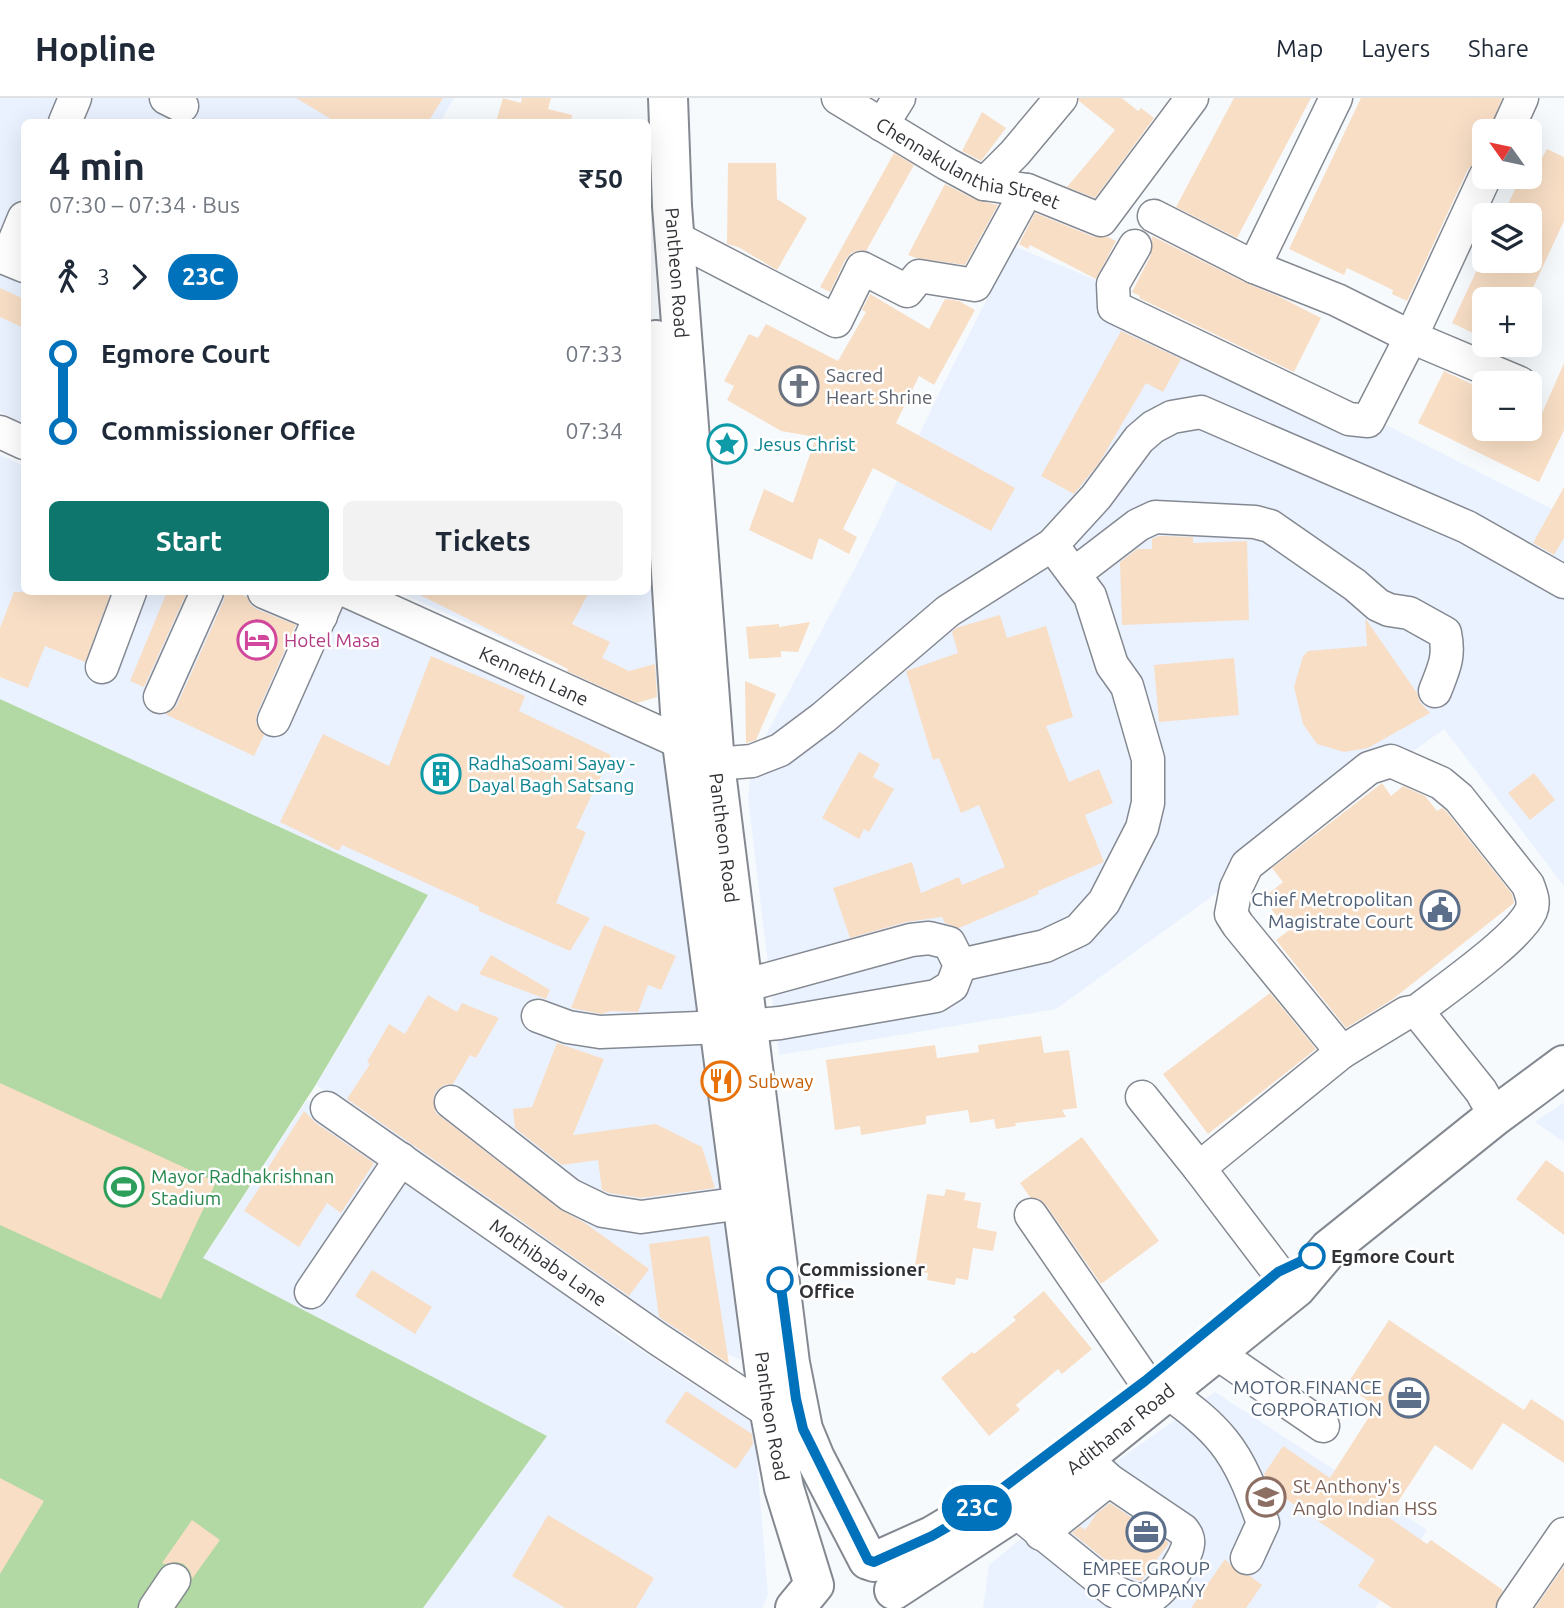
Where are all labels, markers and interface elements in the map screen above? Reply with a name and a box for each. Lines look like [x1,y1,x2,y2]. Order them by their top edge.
text: Hopline [35,30,156,67]
text: Map [1276,35,1323,62]
text: Layers [1361,35,1430,62]
text: Share [1468,35,1529,62]
street label: Chennakulanthia Street [872,113,1064,213]
north arrow [1472,119,1542,189]
map controls [1472,119,1542,441]
text: 4 min [49,145,145,187]
text: ₹50 [579,164,623,193]
text: 07:30 – 07:34 · Bus [49,192,240,217]
button: layers [1472,203,1542,273]
street label: Pantheon Road [661,207,693,339]
icon: walk [49,258,87,296]
icon: forward [120,258,158,296]
text: 23C [182,263,224,290]
text: 3 [97,264,110,289]
button: + [1472,287,1542,357]
text: Egmore Court [101,339,270,368]
text: 07:33 [565,341,623,366]
place label: Sacred Heart Shrine [826,364,932,408]
church icon: Sacred Heart Shrine [778,365,820,407]
button: − [1472,371,1542,441]
text: Commissioner Office [101,416,356,445]
text: 07:34 [565,418,623,443]
place icon: Jesus Christ [706,423,748,465]
place label: Jesus Christ [754,433,856,455]
button: Start [49,501,329,581]
button: Tickets [343,501,623,581]
hotel icon: Hotel Masa [236,619,278,661]
place label: Hotel Masa [284,629,380,651]
street label: Kenneth Lane [476,642,592,710]
place label: RadhaSoami Sayay - Dayal Bagh Satsang [468,752,635,796]
building icon: RadhaSoami Sayay - Dayal Bagh Satsang [420,753,462,795]
street label: Pantheon Road [705,771,743,904]
place label: Chief Metropolitan Magistrate Court [1251,888,1414,932]
public building icon: Chief Metropolitan Magistrate Court [1419,889,1461,931]
restaurant icon: Subway [700,1060,742,1102]
place label: Subway [748,1070,814,1092]
place label: Mayor Radhakrishnan Stadium [151,1165,334,1209]
sports icon: Mayor Radhakrishnan Stadium [103,1166,145,1208]
street label: Mothibaba Lane [486,1214,611,1311]
marker: Egmore Court [1299,1243,1325,1269]
place label: Egmore Court [1331,1245,1455,1267]
place label: Commissioner Office [799,1258,925,1302]
marker: Commissioner Office [767,1267,793,1293]
street label: Pantheon Road [751,1350,793,1483]
place label: MOTOR FINANCE CORPORATION [1233,1376,1382,1420]
office icon: MOTOR FINANCE CORPORATION [1388,1377,1430,1419]
street label: Adithanar Road [1062,1379,1179,1479]
place label: St Anthony's Anglo Indian HSS [1293,1475,1437,1519]
school or university icon: St Anthony's Anglo Indian HSS [1245,1476,1287,1518]
line badge: 23C [937,1485,1017,1531]
text: 23C [956,1494,998,1521]
office icon: EMPEE GROUP OF COMPANY [1125,1511,1167,1553]
place label: EMPEE GROUP OF COMPANY [1082,1557,1210,1601]

